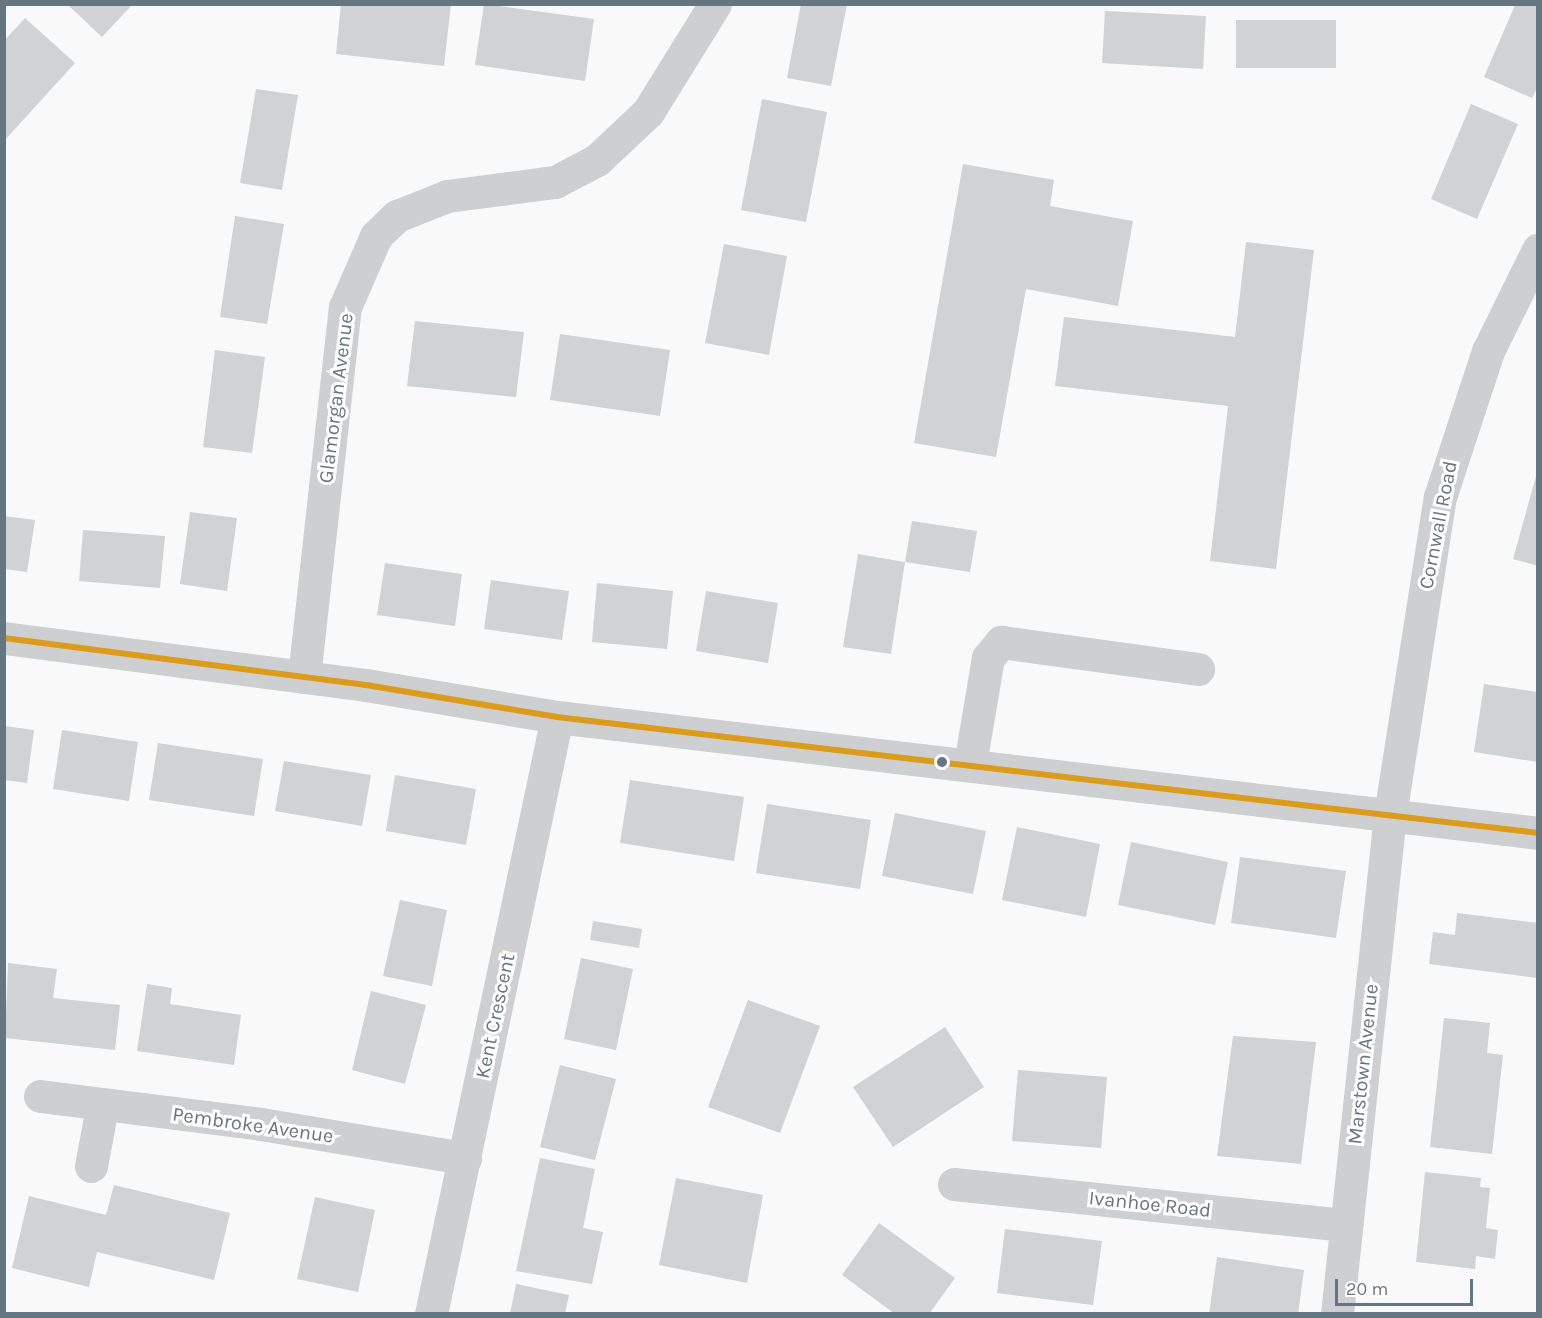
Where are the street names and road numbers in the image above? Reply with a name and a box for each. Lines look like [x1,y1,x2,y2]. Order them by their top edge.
street label: Glamorgan Avenue [314,312,358,484]
street label: Cornwall Road [1414,459,1462,591]
street label: Kent Crescent [470,951,520,1081]
street label: Marstown Avenue [1343,983,1383,1145]
street label: Pembroke Avenue [171,1102,335,1148]
street label: Ivanhoe Road [1088,1186,1212,1222]

